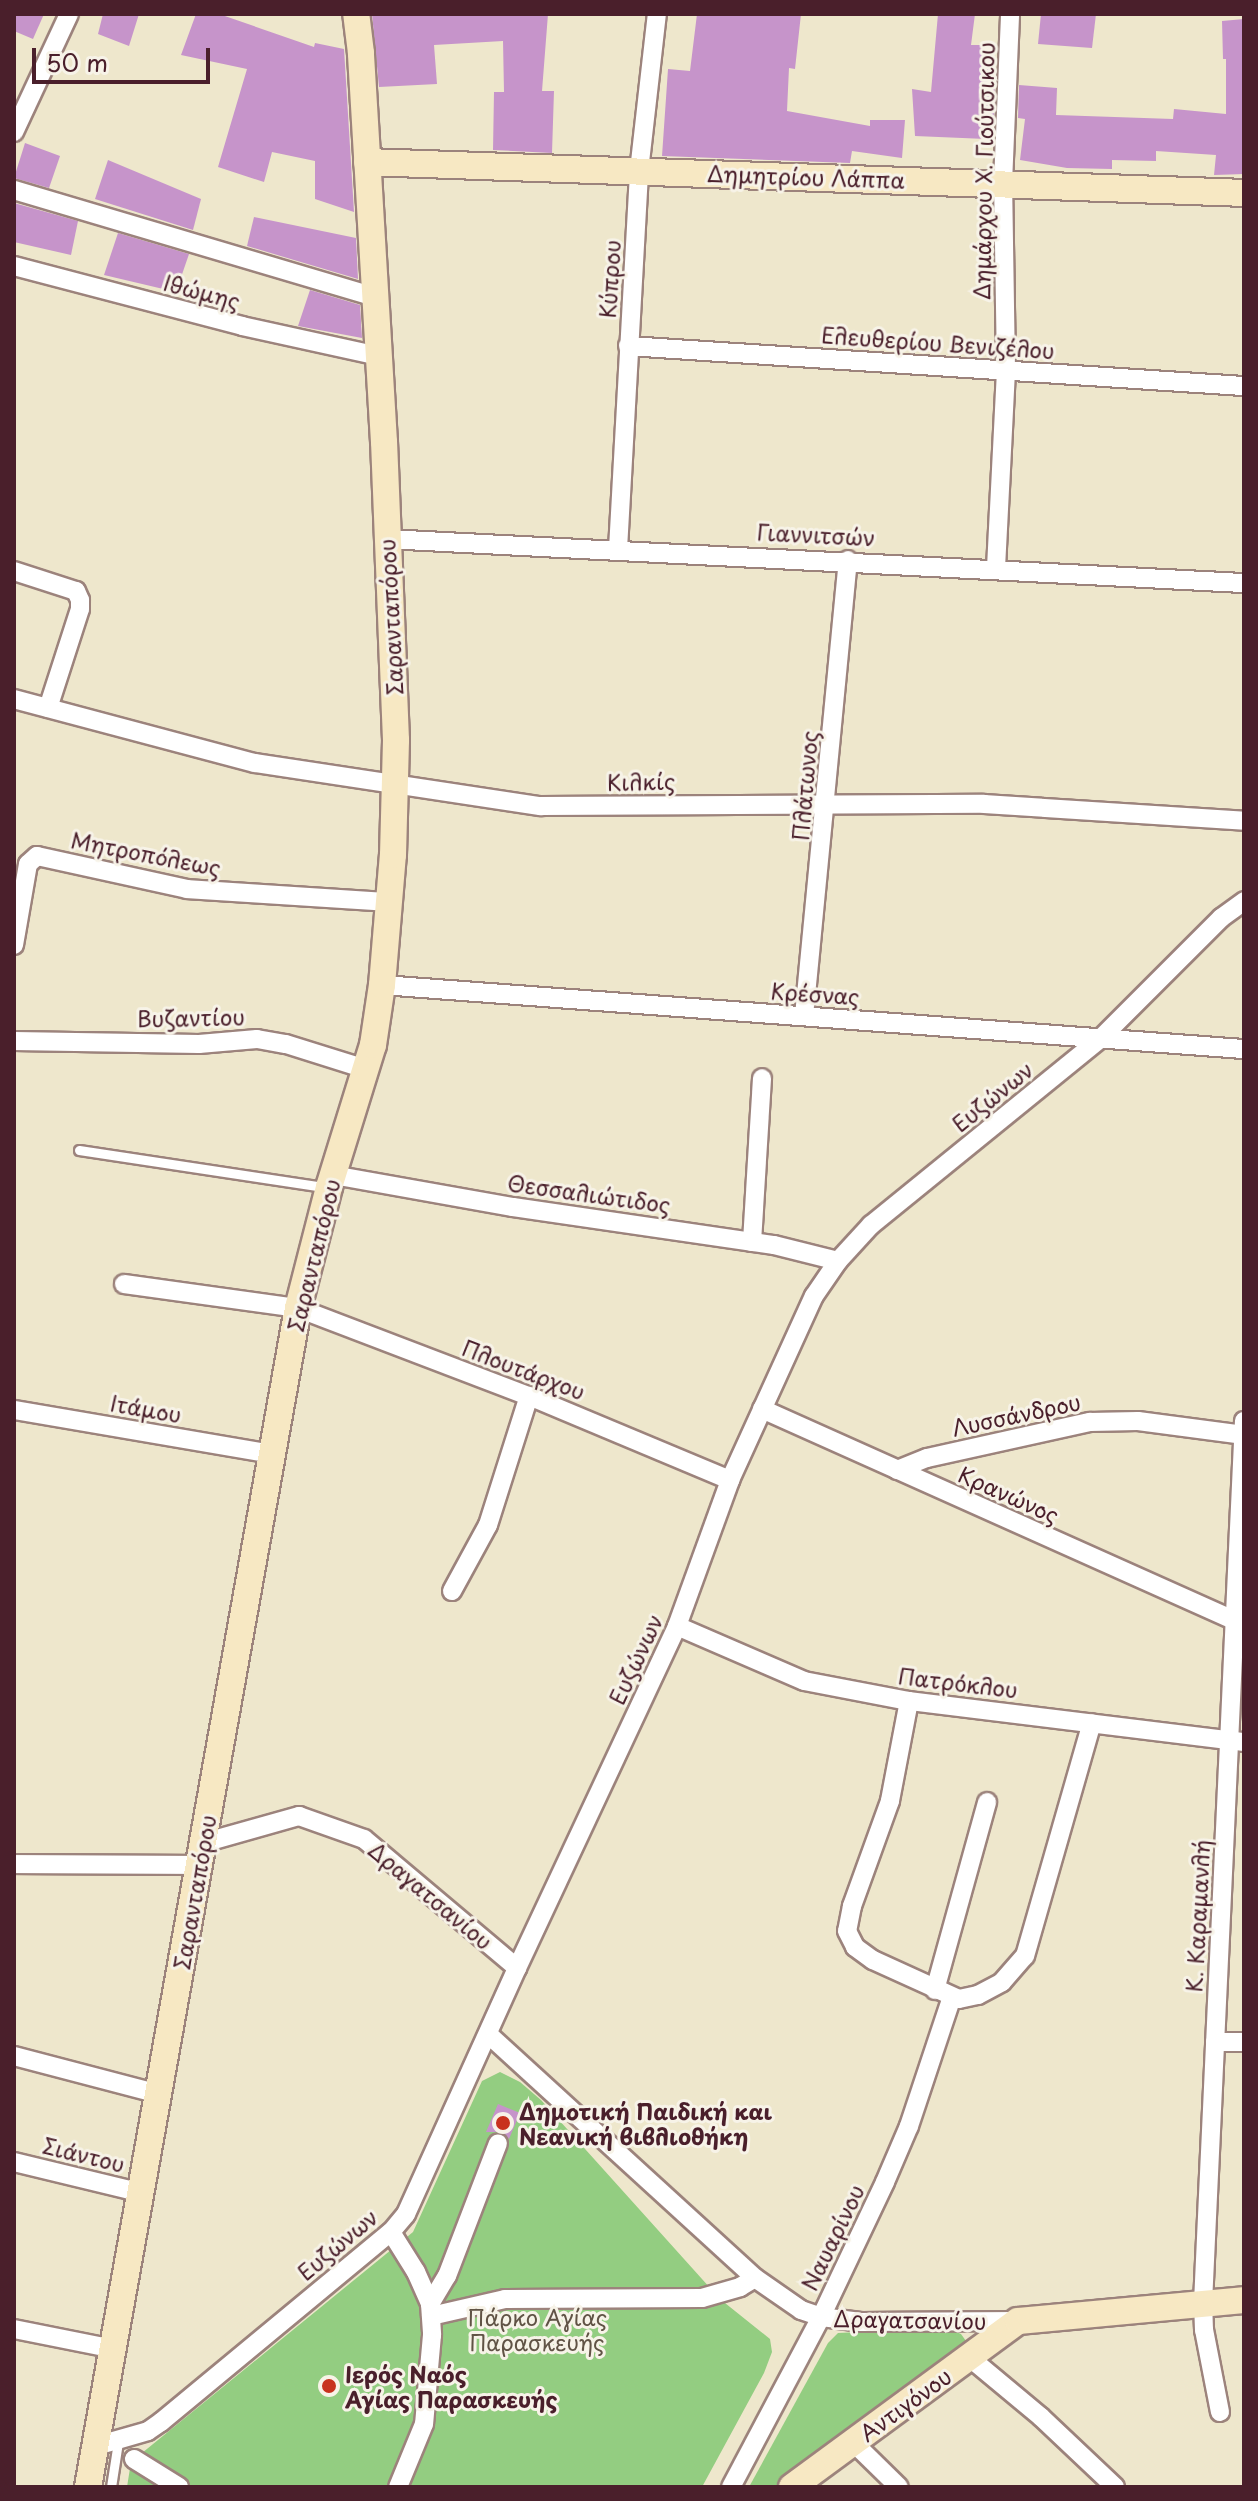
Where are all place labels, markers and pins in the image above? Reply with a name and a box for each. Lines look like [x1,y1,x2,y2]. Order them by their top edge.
place label: Δημοτική Παιδική και Νεανική βιβλιοθήκη [519,2097,773,2148]
marker: Δημοτική Παιδική και Νεανική βιβλιοθήκη [494,2114,512,2132]
place label: Ιερός Ναός Αγίας Παρασκευής [345,2360,558,2412]
marker: Ιερός Ναός Αγίας Παρασκευής [320,2377,338,2395]

